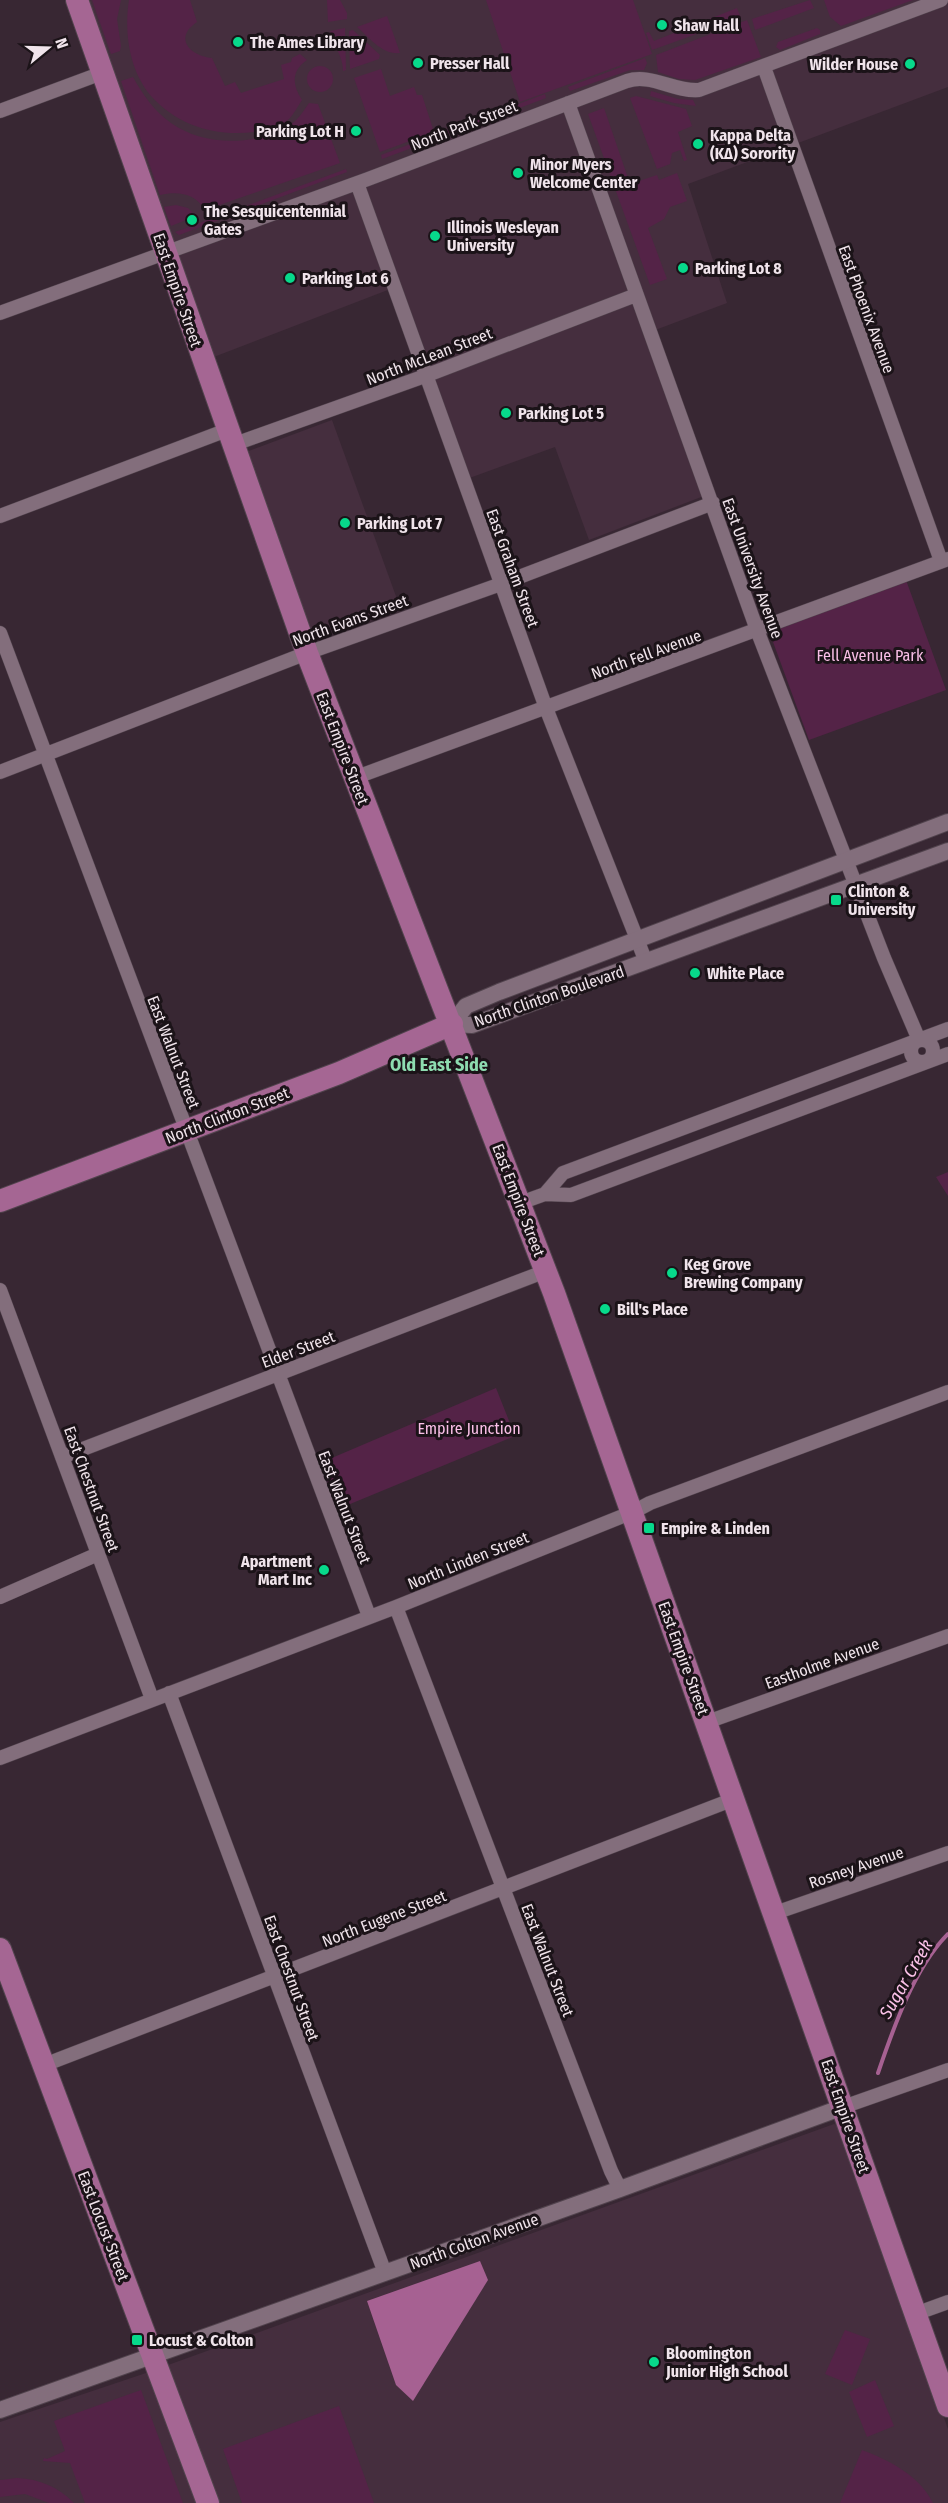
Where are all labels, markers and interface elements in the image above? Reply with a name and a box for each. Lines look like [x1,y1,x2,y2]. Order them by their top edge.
place label: Shaw Hall [674,16,740,35]
north arrow [18,18,78,78]
marker: Shaw Hall [655,18,669,32]
place label: The Ames Library [250,33,364,52]
marker: The Ames Library [231,35,245,49]
text: N [51,36,72,51]
place label: Presser Hall [430,54,510,73]
place label: Wilder House [810,55,898,74]
marker: Presser Hall [411,56,425,70]
marker: Wilder House [903,57,917,71]
street label: North Park Street [408,96,521,155]
place label: Parking Lot H [256,122,344,141]
marker: Parking Lot H [349,124,363,138]
place label: Kappa Delta (ΚΔ) Sorority [710,126,795,163]
marker: Kappa Delta (ΚΔ) Sorority [691,137,705,151]
place label: Minor Myers Welcome Center [530,155,637,192]
marker: Minor Myers Welcome Center [511,166,525,180]
place label: The Sesquicentennial Gates [204,202,347,239]
marker: The Sesquicentennial Gates [185,213,199,227]
place label: Illinois Wesleyan University [447,218,559,255]
marker: Illinois Wesleyan University [428,229,442,243]
street label: East Empire Street [149,231,206,350]
street label: East Phoenix Avenue [835,242,899,376]
place label: Parking Lot 8 [695,259,782,278]
marker: Parking Lot 8 [676,261,690,275]
place label: Parking Lot 6 [302,269,389,288]
marker: Parking Lot 6 [283,271,297,285]
street label: North McLean Street [364,323,495,389]
place label: Parking Lot 5 [518,404,604,423]
marker: Parking Lot 5 [499,406,513,420]
street label: East University Avenue [718,495,787,641]
street label: East Graham Street [482,506,543,631]
place label: Parking Lot 7 [357,514,442,533]
marker: Parking Lot 7 [338,516,352,530]
street label: North Evans Street [290,591,411,650]
street label: North Fell Avenue [589,626,704,683]
park label: Fell Avenue Park [817,646,924,665]
street label: East Empire Street [312,689,373,808]
place label: Clinton & University [848,882,916,919]
marker: Clinton & University [829,893,843,907]
street label: North Clinton Boulevard [472,962,627,1031]
place label: White Place [707,964,784,983]
marker: White Place [688,966,702,980]
street label: East Walnut Street [143,993,204,1112]
district label: Old East Side [390,1054,488,1076]
street label: North Clinton Street [163,1083,292,1148]
street label: East Empire Street [488,1141,549,1260]
place label: Keg Grove Brewing Company [684,1255,803,1292]
marker: Keg Grove Brewing Company [665,1266,679,1280]
place label: Bill's Place [617,1300,688,1319]
marker: Bill's Place [598,1302,612,1316]
street label: Elder Street [259,1327,338,1372]
park label: Empire Junction [417,1419,521,1438]
street label: East Chestnut Street [60,1424,123,1555]
street label: East Walnut Street [314,1448,375,1567]
place label: Empire & Linden [661,1519,770,1538]
marker: Empire & Linden [642,1521,656,1535]
street label: North Linden Street [405,1527,532,1593]
place label: Apartment Mart Inc [240,1552,312,1589]
marker: Apartment Mart Inc [317,1563,331,1577]
street label: East Empire Street [654,1599,713,1718]
street label: Eastholme Avenue [762,1634,882,1693]
street label: Rosney Avenue [806,1842,906,1893]
street label: North Eugene Street [319,1886,450,1951]
street label: East Walnut Street [517,1901,578,2020]
street label: East Chestnut Street [260,1913,323,2044]
water label: Sugar Creek [874,1935,937,2023]
street label: East Empire Street [817,2057,874,2176]
street label: East Locust Street [74,2168,134,2285]
street label: North Colton Avenue [407,2209,541,2274]
place label: Locust & Colton [149,2331,253,2350]
marker: Locust & Colton [130,2333,144,2347]
place label: Bloomington Junior High School [665,2344,788,2381]
marker: Bloomington Junior High School [647,2355,661,2369]

